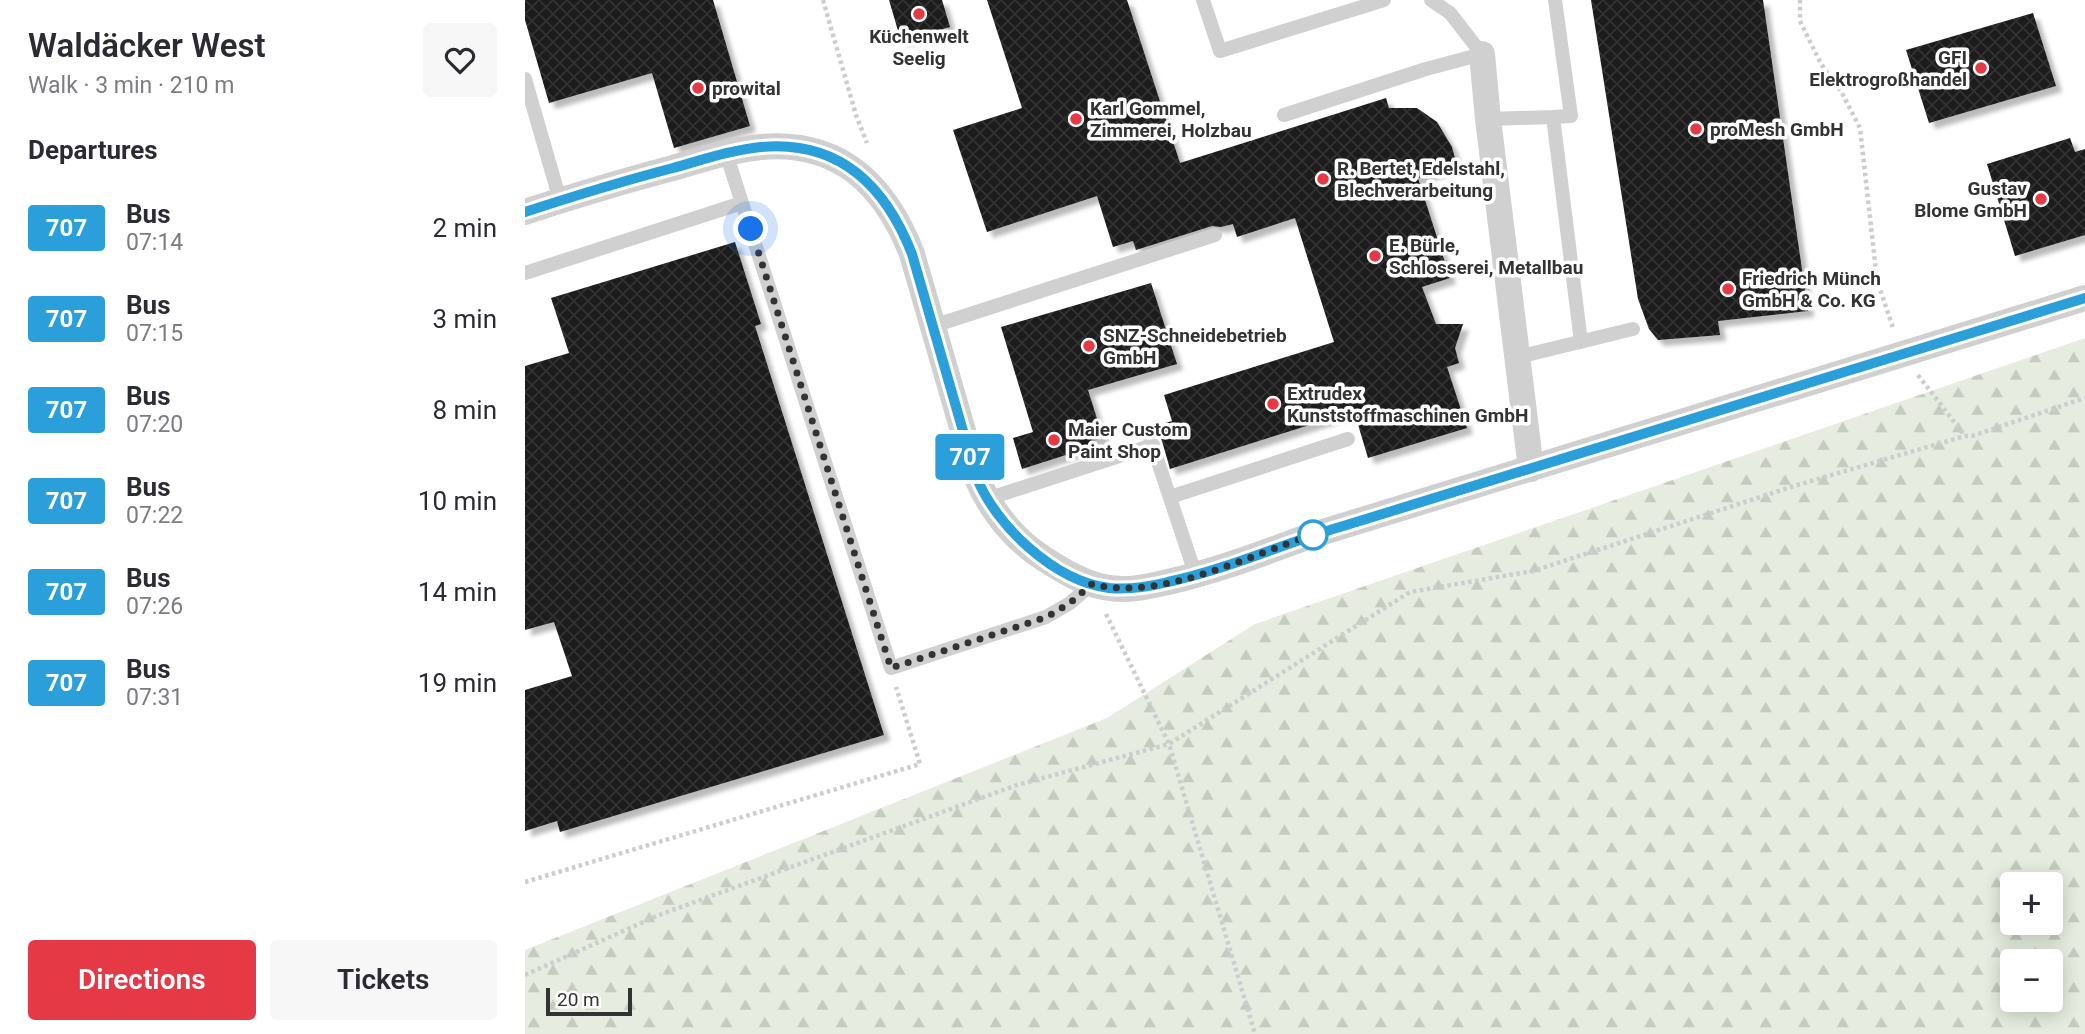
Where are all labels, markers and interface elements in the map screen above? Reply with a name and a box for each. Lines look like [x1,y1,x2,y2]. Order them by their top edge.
marker: Küchenwelt Seelig [911,6,927,22]
button: heart [423,23,497,97]
place label: Küchenwelt Seelig [869,25,969,70]
text: Waldäcker West [28,26,265,65]
place label: GFI Elektrogroßhandel [1809,46,1967,91]
marker: GFI Elektrogroßhandel [1973,60,1989,76]
text: Walk · 3 min · 210 m [28,72,234,99]
place label: prowital [712,77,781,100]
marker: prowital [690,80,706,96]
place label: Karl Gommel, Zimmerei, Holzbau [1090,97,1252,142]
marker: Karl Gommel, Zimmerei, Holzbau [1068,111,1084,127]
place label: proMesh GmbH [1710,118,1844,141]
marker: proMesh GmbH [1688,121,1704,137]
text: Departures [28,135,158,165]
place label: R. Bertet, Edelstahl, Blechverarbeitung [1337,157,1505,202]
marker: R. Bertet, Edelstahl, Blechverarbeitung [1315,171,1331,187]
place label: Gustav Blome GmbH [1914,177,2027,222]
marker: Gustav Blome GmbH [2033,191,2049,207]
text: Bus [126,199,171,229]
your location [733,211,768,246]
text: 2 min [432,213,497,243]
text: 707 [46,214,87,242]
text: 07:14 [126,229,183,256]
place label: E. Bürle, Schlosserei, Metallbau [1389,234,1583,279]
marker: E. Bürle, Schlosserei, Metallbau [1367,248,1383,264]
place label: Friedrich Münch GmbH & Co. KG [1742,267,1881,312]
marker: Friedrich Münch GmbH & Co. KG [1720,281,1736,297]
text: Bus [126,290,171,320]
text: 3 min [432,304,497,334]
text: 707 [46,305,87,333]
text: 07:15 [126,320,183,347]
place label: SNZ-Schneidebetrieb GmbH [1103,324,1287,369]
marker: SNZ-Schneidebetrieb GmbH [1081,338,1097,354]
text: Bus [126,381,171,411]
place label: Extrudex Kunststoffmaschinen GmbH [1287,382,1528,427]
text: 8 min [432,395,497,425]
text: 707 [46,396,87,424]
marker: Extrudex Kunststoffmaschinen GmbH [1265,396,1281,412]
text: 07:20 [126,411,183,438]
place label: Maier Custom Paint Shop [1068,418,1188,463]
marker: Maier Custom Paint Shop [1046,432,1062,448]
line badge: 707 [930,434,1010,480]
text: 707 [949,443,991,471]
text: Bus [126,472,171,502]
text: 10 min [418,486,497,516]
text: 707 [46,487,87,515]
text: 07:22 [126,502,183,529]
unlabelled marker [1298,520,1328,550]
text: Bus [126,563,171,593]
text: 14 min [418,577,497,607]
text: 707 [46,578,87,606]
text: 07:26 [126,593,183,620]
text: Bus [126,654,171,684]
text: 19 min [418,668,497,698]
text: 707 [46,669,87,697]
text: 07:31 [126,684,183,711]
map controls [2000,872,2063,1012]
button: + [2000,872,2063,935]
button: Directions [28,940,256,1020]
button: Tickets [270,940,497,1020]
button: − [2000,949,2063,1012]
scale bar [546,985,632,1017]
text: 20 m [557,988,600,1011]

